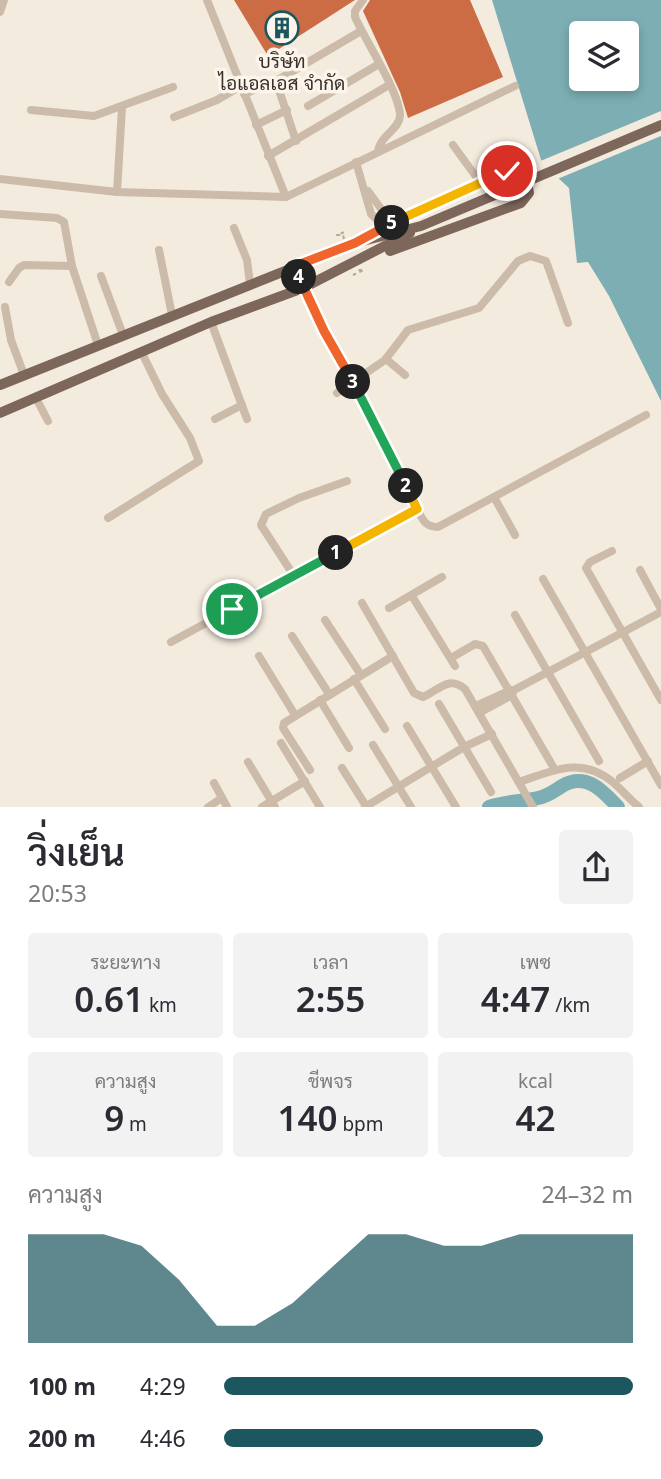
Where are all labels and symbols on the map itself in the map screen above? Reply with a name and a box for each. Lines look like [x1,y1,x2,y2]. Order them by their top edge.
building icon: บริษัท ไอแอลเอส จำกัด [263,9,301,47]
place label: บริษัท ไอแอลเอส จำกัด [217,48,345,96]
pin [477,141,537,201]
pin: 5 [374,206,410,241]
pin: 4 [282,260,316,294]
pin: 3 [336,364,370,400]
pin: 2 [388,468,424,504]
pin: 1 [318,536,354,570]
pin [202,579,262,639]

